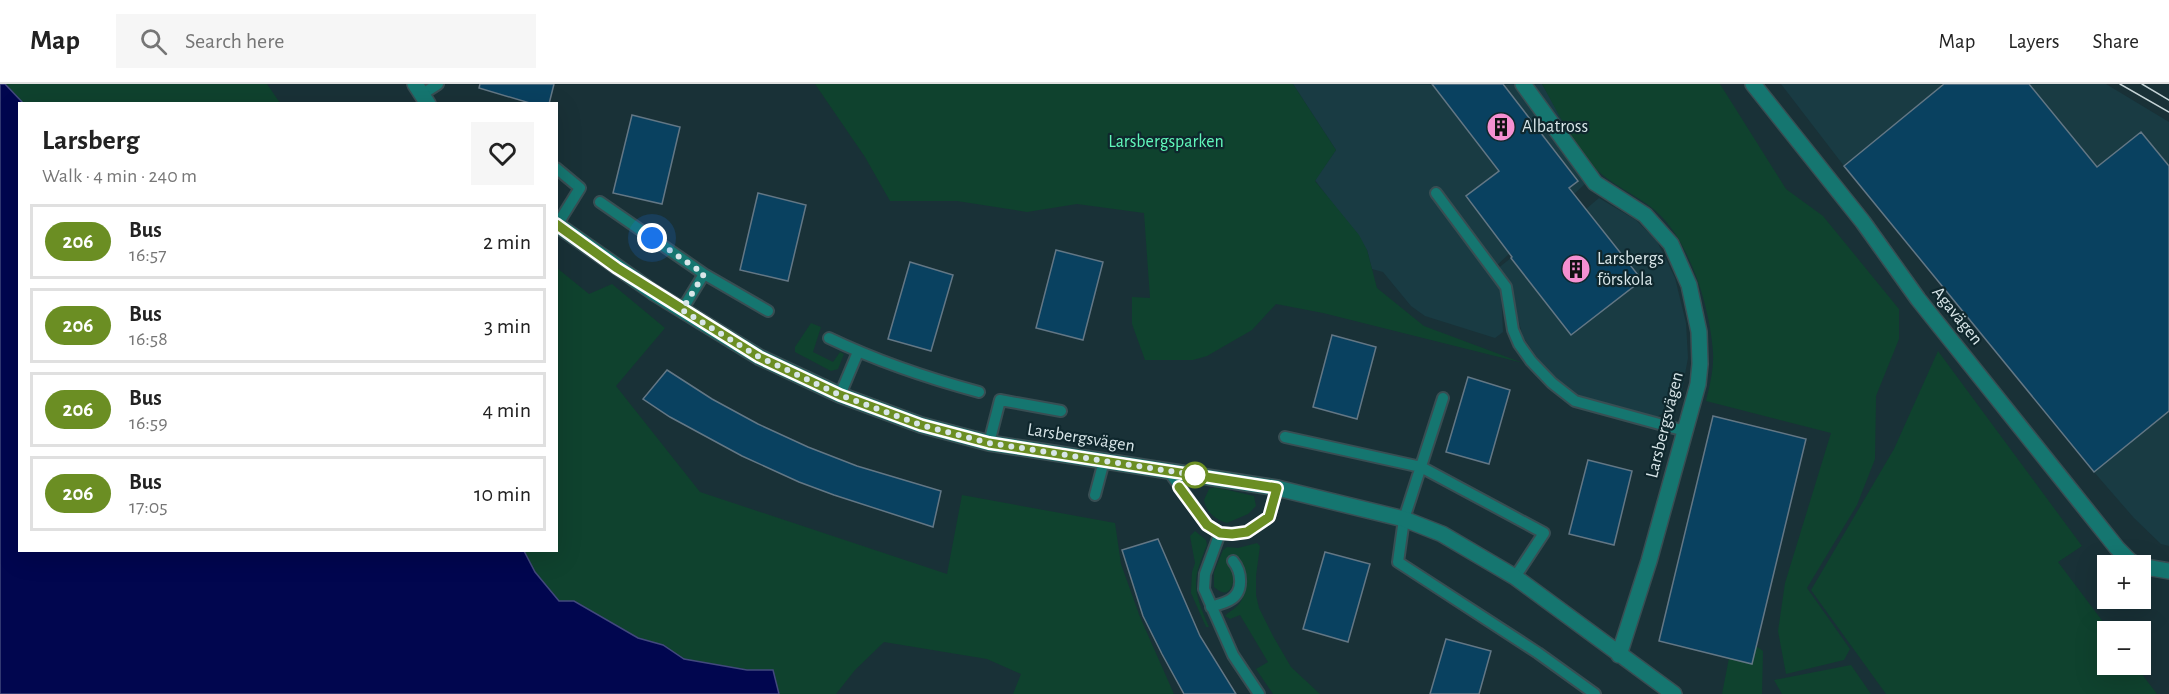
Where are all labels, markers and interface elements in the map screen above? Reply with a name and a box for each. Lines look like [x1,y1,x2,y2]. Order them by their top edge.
search box [116,14,536,68]
icon: search [137,25,170,58]
text: Map [30,27,80,55]
text: Search here [185,30,284,52]
text: Map [1939,31,1975,52]
text: Layers [2008,31,2059,52]
text: Share [2092,31,2139,52]
building icon: Albatross [1485,111,1517,143]
place label: Albatross [1522,118,1588,136]
button: heart [471,122,534,185]
text: Larsberg [42,127,139,155]
park label: Larsbergsparken [1108,133,1224,151]
text: Walk · 4 min · 240 m [42,166,197,186]
text: Bus [129,219,162,241]
your location [637,223,667,253]
text: 206 [63,231,93,252]
text: 2 min [483,231,531,253]
text: 16:57 [129,245,167,265]
place label: Larsbergs förskola [1597,250,1664,289]
building icon: Larsbergs förskola [1560,253,1592,285]
street label: Agavägen [1928,284,1986,348]
text: Bus [129,303,162,325]
text: 206 [63,315,93,336]
text: 3 min [484,315,531,337]
text: 16:58 [129,329,168,349]
street label: Larsbergsvägen [1643,370,1687,480]
text: Bus [129,387,162,409]
text: 206 [63,399,93,420]
text: 4 min [483,399,531,421]
text: 16:59 [129,413,168,433]
street label: Larsbergsvägen [1026,421,1136,455]
unlabelled marker [1182,462,1208,488]
text: Bus [129,471,162,493]
text: 206 [63,483,93,504]
text: 10 min [474,483,531,505]
text: 17:05 [129,497,168,517]
map controls [2097,555,2151,675]
button: + [2097,555,2151,609]
button: − [2097,621,2151,675]

